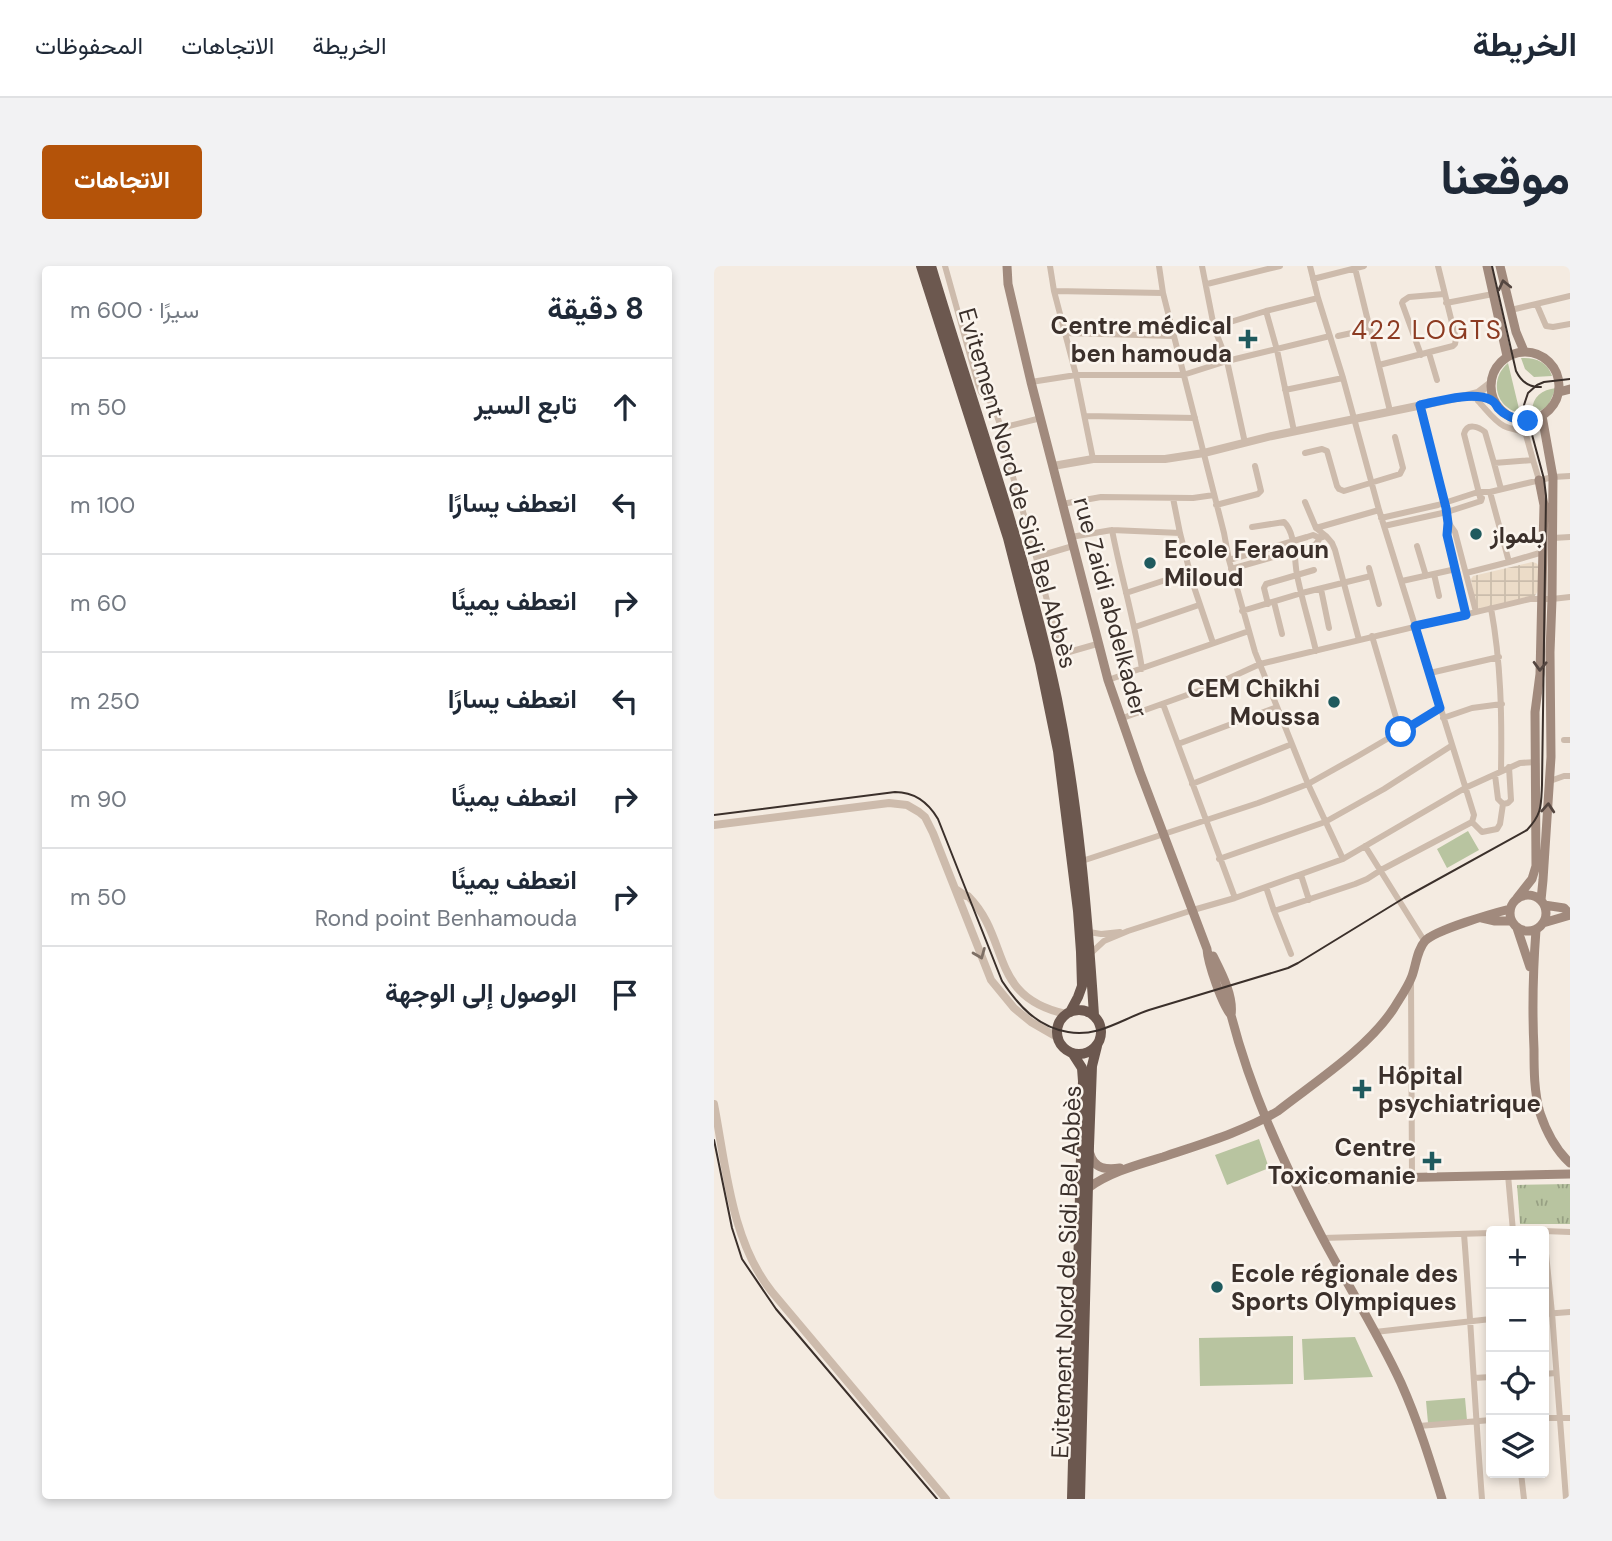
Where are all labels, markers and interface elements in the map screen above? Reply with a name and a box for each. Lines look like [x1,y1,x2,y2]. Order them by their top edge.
text: الخريطة [1473,23,1577,66]
text: المحفوظات [35,30,143,61]
text: الاتجاهات [181,30,274,61]
text: الخريطة [312,30,387,61]
button: الاتجاهات [42,145,202,219]
text: موقعنا [1440,145,1570,209]
one-way arrow [1498,279,1513,291]
text: 8 دقيقة [547,289,644,328]
text: سيرًا · 600 m [70,295,199,325]
street label: Evitement Nord de Sidi Bel Abbès [952,304,1084,672]
place label: Centre médical ben hamouda [1051,310,1232,369]
district label: 422 LOGTS [1351,313,1503,347]
marker: Centre médical ben hamouda [1238,329,1258,349]
text: تابع السير [474,388,577,422]
icon: ahead [606,388,644,426]
text: 50 m [70,392,126,422]
route end [1512,405,1543,436]
text: انعطف يسارًا [448,486,577,520]
icon: left [606,486,644,524]
text: 100 m [70,490,135,520]
street label: rue Zaidi abdelkader [1067,494,1155,720]
place label: بلمواز [1489,519,1544,550]
marker: بلمواز [1468,526,1484,542]
place label: Ecole Feraoun Miloud [1164,534,1329,593]
marker: Ecole Feraoun Miloud [1142,555,1158,571]
text: انعطف يمينًا [451,584,577,618]
icon: right [606,584,644,622]
text: 60 m [70,588,127,618]
one-way arrow [1532,661,1547,672]
place label: CEM Chikhi Moussa [1187,673,1320,732]
text: انعطف يسارًا [448,682,577,716]
icon: left [606,682,644,720]
text: 250 m [70,686,140,716]
marker: CEM Chikhi Moussa [1326,694,1342,710]
route start [1385,716,1416,747]
text: انعطف يمينًا [451,780,577,814]
icon: right [606,780,644,818]
text: 90 m [70,784,127,814]
one-way arrow [1540,802,1555,813]
text: انعطف يمينًا [451,863,577,897]
icon: right [606,878,644,916]
text: 50 m [70,882,126,912]
text: Rond point Benhamouda [315,903,577,933]
one-way arrow [972,947,986,959]
text: الوصول إلى الوجهة [385,976,577,1010]
icon: arrive [606,976,644,1014]
place label: Hôpital psychiatrique [1378,1060,1541,1119]
marker: Hôpital psychiatrique [1352,1079,1372,1099]
street label: Evitement Nord de Sidi Bel Abbès [1044,1085,1088,1459]
place label: Centre Toxicomanie [1268,1132,1416,1191]
marker: Centre Toxicomanie [1422,1151,1442,1171]
map controls [1486,1226,1549,1478]
button: + [1486,1226,1549,1289]
place label: Ecole régionale des Sports Olympiques [1231,1258,1458,1317]
marker: Ecole régionale des Sports Olympiques [1209,1279,1225,1295]
button: − [1486,1289,1549,1352]
button: locate [1486,1352,1549,1415]
button: layers [1486,1415,1549,1478]

